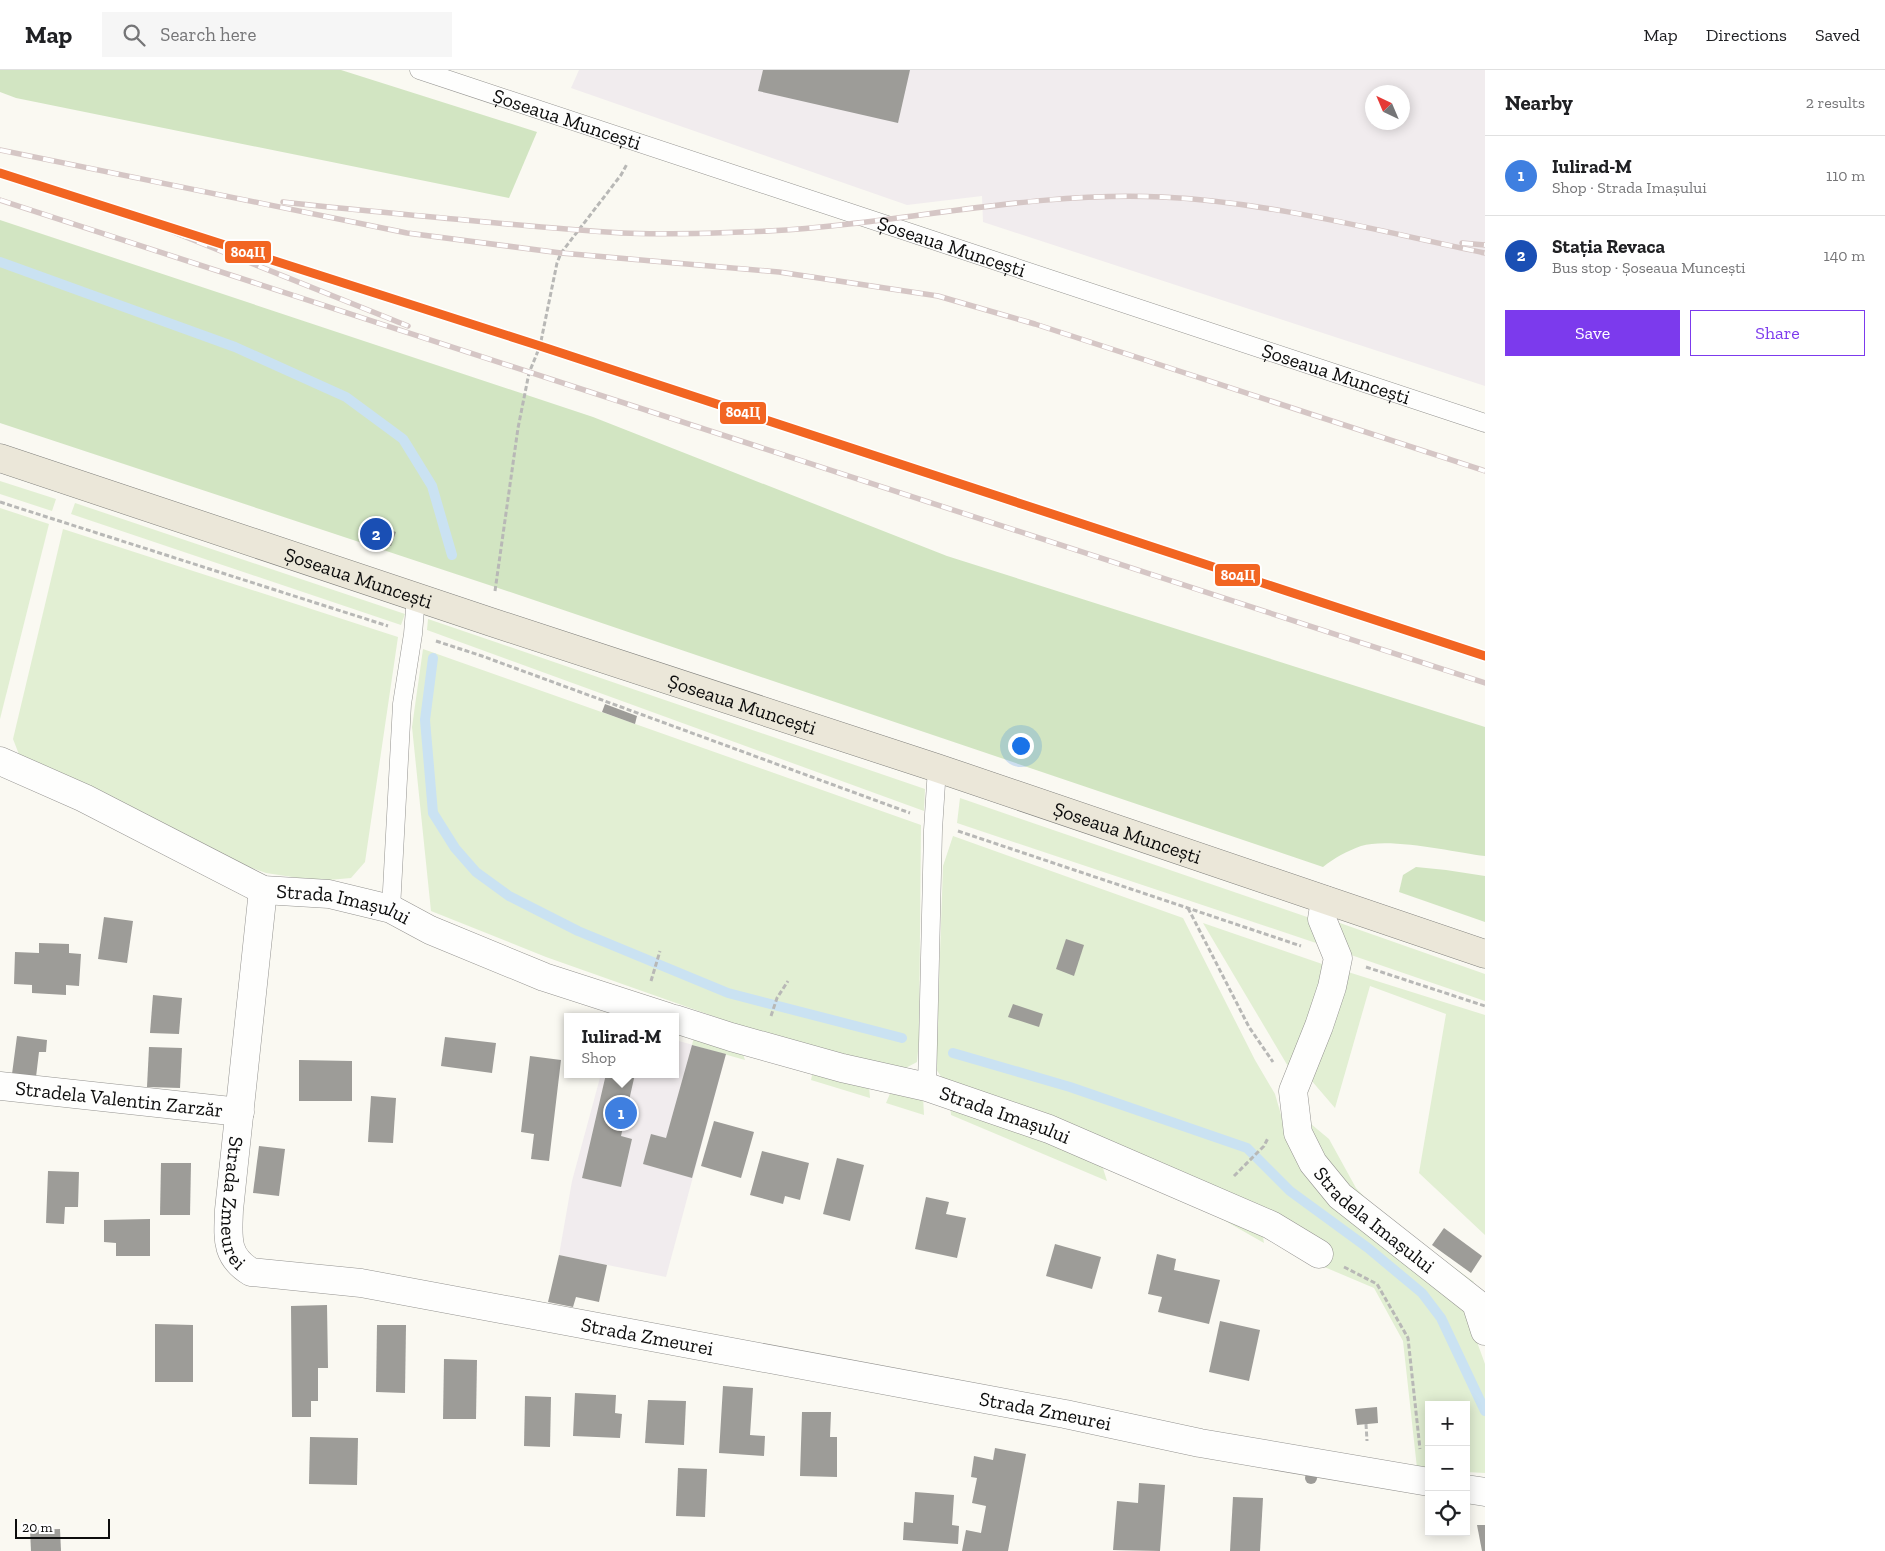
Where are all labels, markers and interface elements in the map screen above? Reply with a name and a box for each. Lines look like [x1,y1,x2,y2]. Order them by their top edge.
search box [102,12,452,57]
text: Map [25,20,72,49]
icon: search [120,21,148,49]
text: Search here [160,23,257,46]
text: Map [1643,24,1678,46]
text: Directions [1706,24,1787,46]
text: Saved [1815,24,1860,46]
street label: Șoseaua Muncești [490,83,645,155]
north arrow [1365,85,1410,130]
text: Nearby [1505,90,1573,115]
text: 2 results [1806,93,1865,112]
text: Iulirad-M [1552,155,1632,178]
text: 1 [1518,166,1524,185]
text: 110 m [1826,166,1865,185]
text: Shop · Strada Imașului [1552,178,1707,197]
street label: Șoseaua Muncești [874,211,1029,282]
text: Stația Revaca [1552,235,1665,258]
line badge: 804Ц [224,240,272,264]
text: 804Ц [231,244,265,261]
text: 2 [1517,246,1525,265]
text: 140 m [1824,246,1865,265]
text: Bus stop · Șoseaua Muncești [1552,258,1746,277]
button: Save [1505,310,1680,356]
button: Share [1690,310,1865,356]
street label: Șoseaua Muncești [1259,338,1414,409]
line badge: 804Ц [719,401,767,425]
text: 804Ц [726,404,760,421]
pin: 2 [360,515,392,553]
street label: Șoseaua Muncești [281,542,436,614]
line badge: 804Ц [1214,563,1261,587]
text: 804Ц [1221,567,1255,584]
street label: Șoseaua Muncești [665,669,820,740]
your location [1008,733,1034,759]
street label: Șoseaua Muncești [1050,796,1205,869]
street label: Strada Imașului [276,879,415,929]
popup [564,1013,679,1078]
text: Iulirad-M [582,1025,661,1048]
text: Shop [582,1048,616,1067]
street label: Stradela Valentin Zarzăr [14,1076,225,1122]
street label: Strada Imașului [937,1080,1075,1149]
pin: 1 [605,1094,637,1132]
street label: Strada Zmeurei [216,1135,251,1275]
street label: Stradela Imașului [1309,1162,1440,1278]
street label: Strada Zmeurei [579,1312,716,1360]
street label: Strada Zmeurei [977,1386,1114,1436]
map controls [1425,1401,1470,1536]
button: + [1425,1401,1470,1446]
button: − [1425,1446,1470,1491]
button: locate [1425,1491,1470,1536]
scale bar [15,1516,110,1539]
text: 20 m [22,1519,53,1536]

